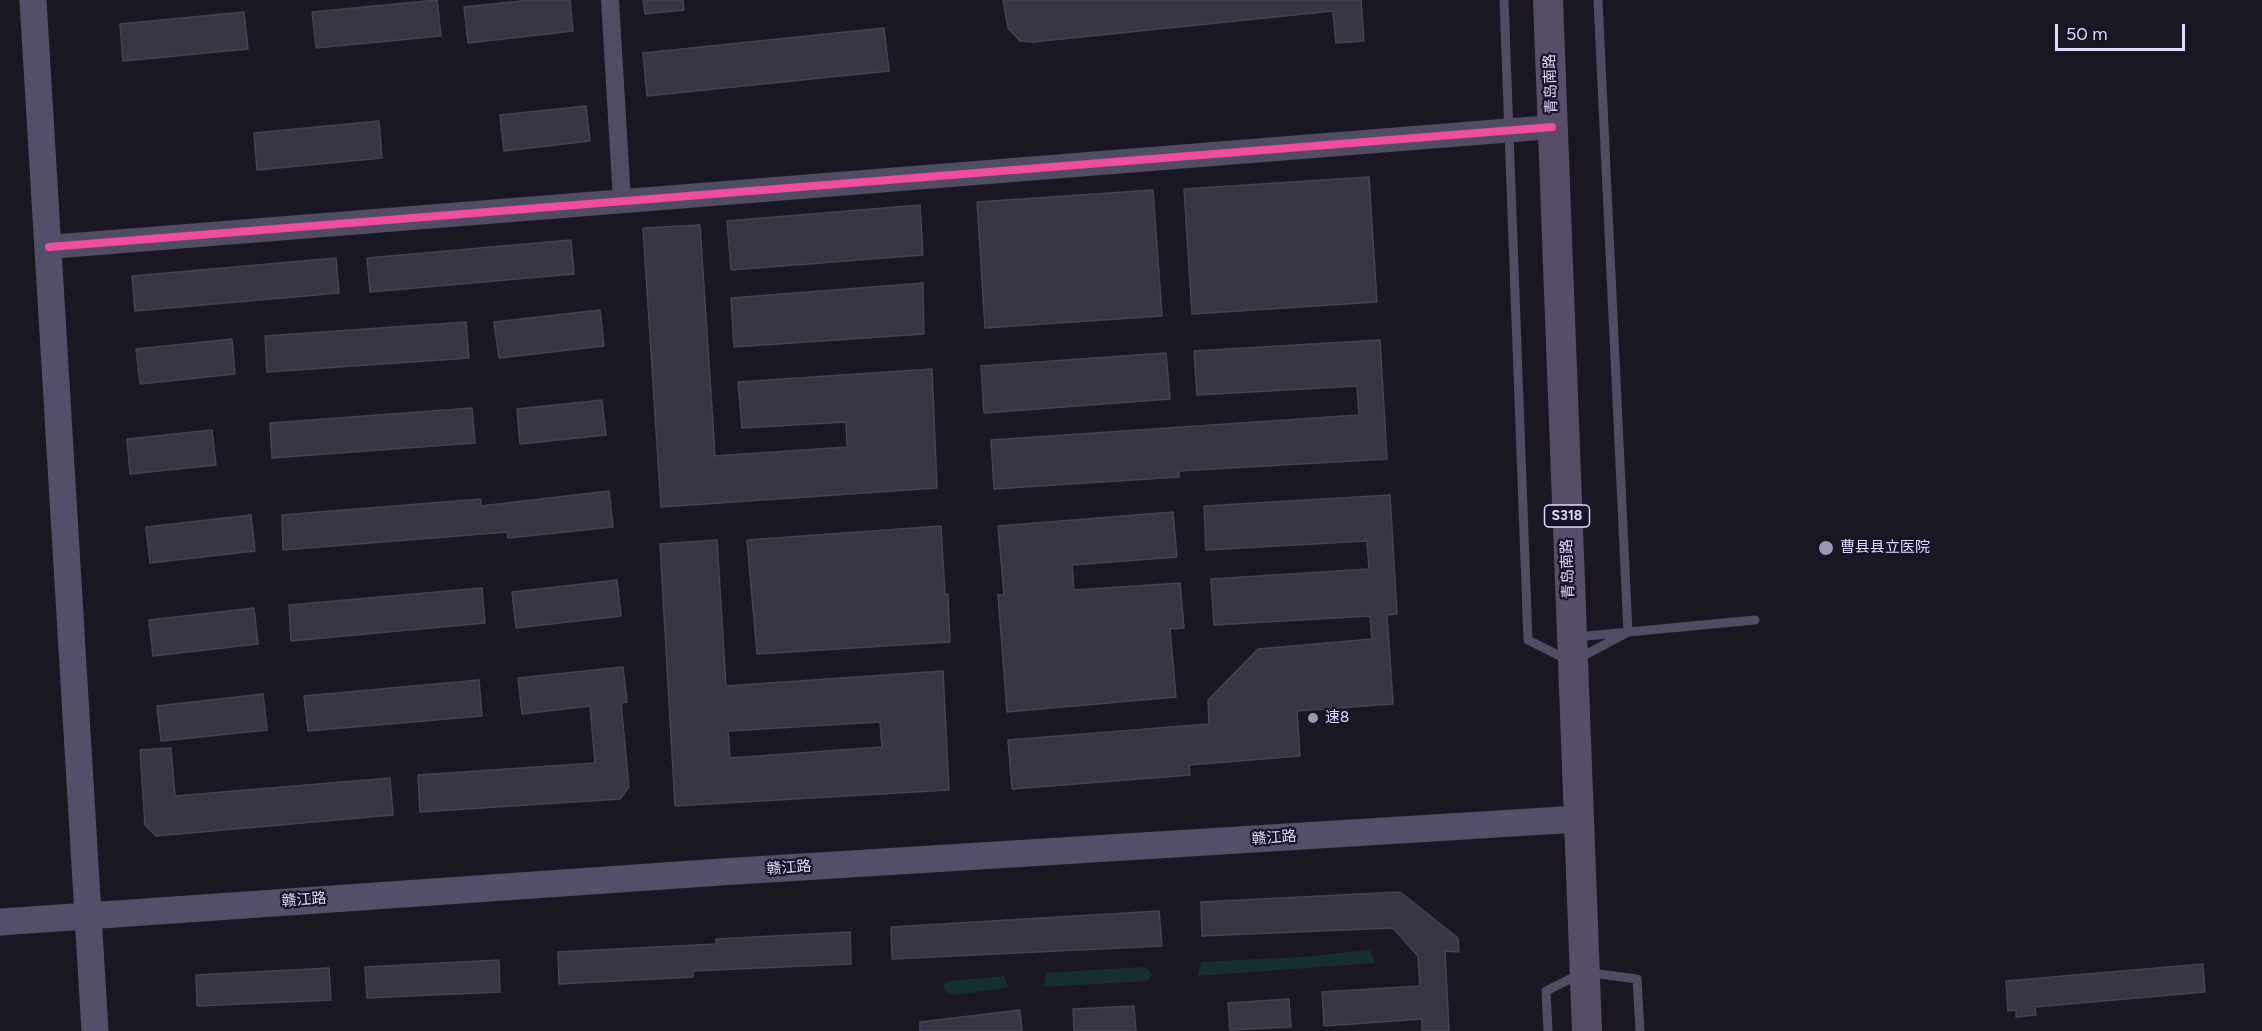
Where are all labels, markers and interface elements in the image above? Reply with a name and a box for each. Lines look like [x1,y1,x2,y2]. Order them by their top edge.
scale bar [2058,12,2188,50]
text: 50 m [2066,23,2108,45]
street label: 青岛南路 [1541,54,1561,114]
road number: S318 [1544,505,1590,527]
street label: 青岛南路 [1558,539,1578,599]
marker: 曹县县立医院 [1817,539,1835,557]
place label: 曹县县立医院 [1840,539,1930,557]
place label: 速8 [1325,709,1349,727]
marker: 速8 [1306,711,1320,725]
street label: 赣江路 [1251,827,1297,849]
street label: 赣江路 [766,857,812,879]
street label: 赣江路 [281,889,327,911]

